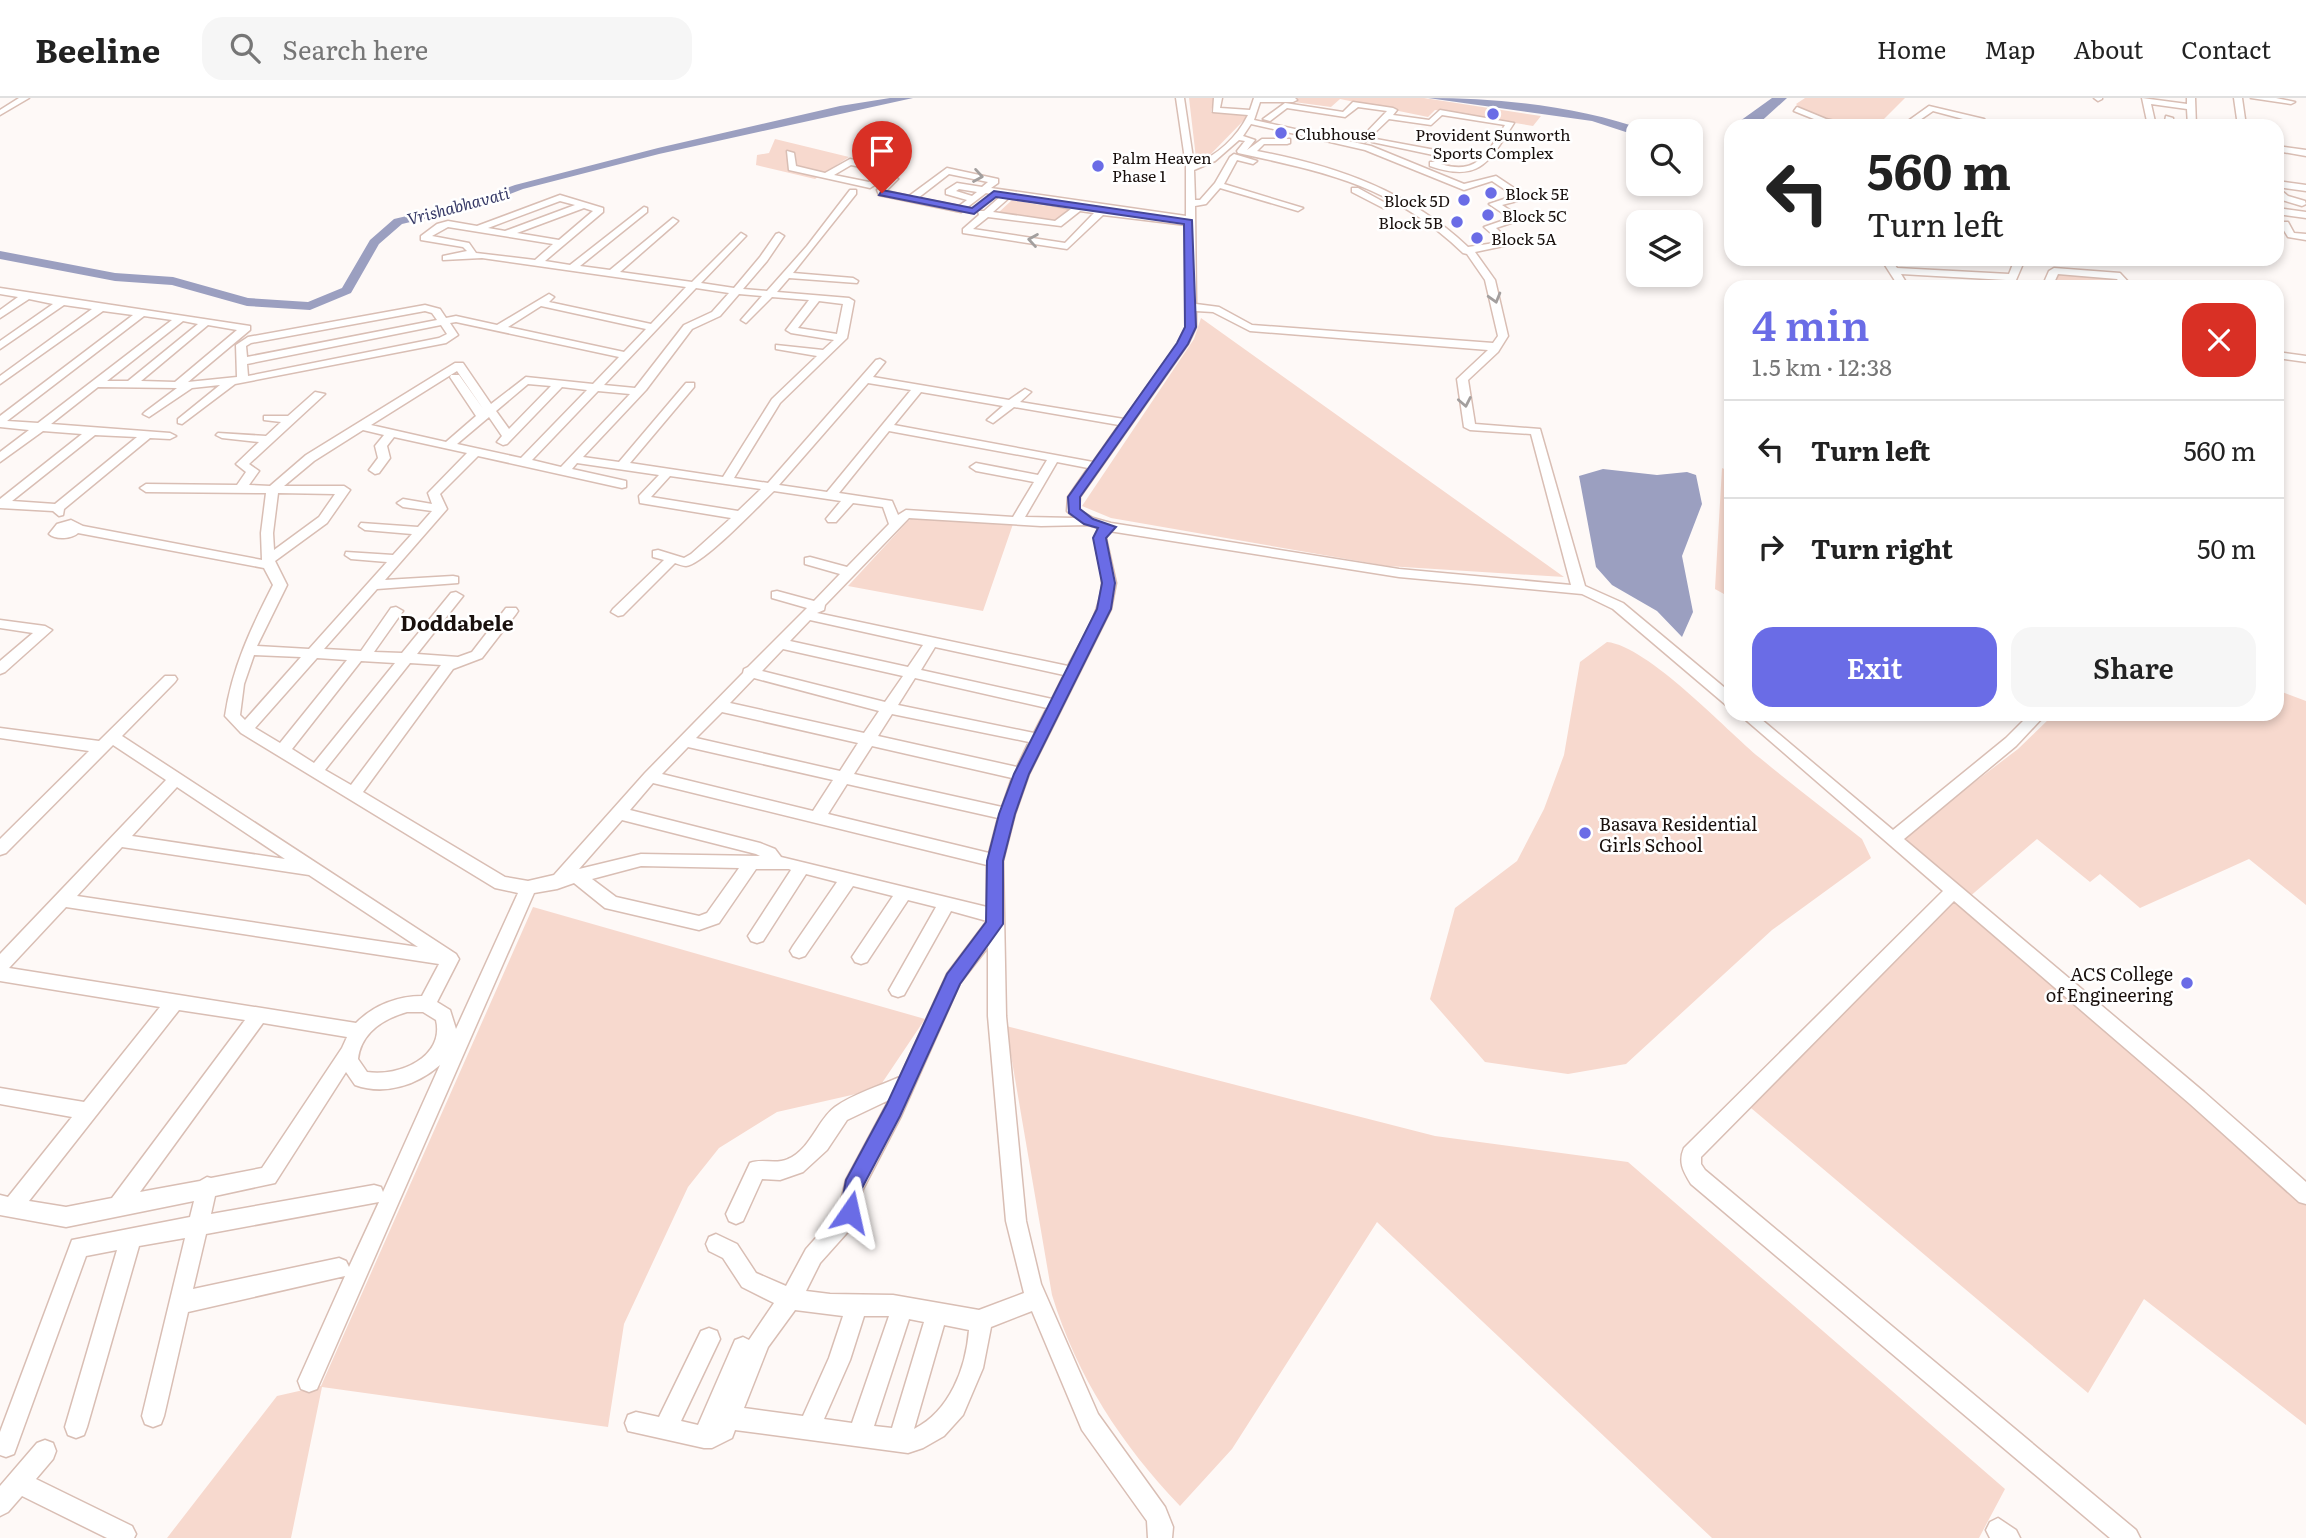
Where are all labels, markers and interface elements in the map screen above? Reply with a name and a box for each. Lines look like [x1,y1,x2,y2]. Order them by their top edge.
search box [202,17,692,80]
text: Beeline [35,24,160,73]
icon: search [226,29,264,67]
text: Search here [282,29,428,68]
text: Home [1877,31,1946,66]
text: Map [1984,31,2035,66]
text: About [2073,31,2143,66]
text: Contact [2181,31,2271,66]
marker: Provident Sunworth Sports Complex [1485,106,1501,122]
map controls [1626,119,1703,287]
button: search [1626,119,1703,196]
pin [852,121,912,193]
place label: Clubhouse [1295,121,1376,145]
place label: Provident Sunworth Sports Complex [1415,122,1571,164]
marker: Clubhouse [1273,125,1289,141]
icon: arrive [863,132,901,170]
text: 560 m [1867,132,2011,205]
place label: Palm Heaven Phase 1 [1112,145,1212,187]
icon: left [1752,147,1843,238]
marker: Palm Heaven Phase 1 [1090,158,1106,174]
one-way arrow [972,168,984,183]
water label: Vrishabhavati [404,180,512,230]
place label: Block 5E [1505,181,1569,205]
marker: Block 5E [1483,185,1499,201]
place label: Block 5D [1384,188,1450,212]
marker: Block 5D [1456,192,1472,208]
text: Turn left [1867,199,2004,247]
place label: Block 5C [1502,203,1567,227]
marker: Block 5C [1480,207,1496,223]
place label: Block 5B [1378,210,1443,234]
button: layers [1626,210,1703,287]
marker: Block 5B [1449,214,1465,230]
place label: Block 5A [1491,226,1557,250]
marker: Block 5A [1469,230,1485,246]
one-way arrow [1027,233,1039,248]
one-way arrow [1487,291,1502,303]
text: 4 min [1752,292,1870,354]
button: close [2182,303,2256,377]
text: 1.5 km · 12:38 [1752,349,1892,383]
one-way arrow [1457,396,1472,408]
icon: left [1752,430,1790,468]
text: Turn left [1811,430,1930,469]
text: 560 m [2183,430,2256,469]
icon: right [1752,528,1790,566]
text: Turn right [1811,528,1953,567]
text: 50 m [2197,528,2256,567]
district label: Doddabele [400,606,514,637]
button: Exit [1752,627,1997,707]
button: Share [2011,627,2256,707]
place label: Basava Residential Girls School [1599,810,1757,858]
marker: Basava Residential Girls School [1577,825,1593,841]
place label: ACS College of Engineering [2046,960,2174,1008]
marker: ACS College of Engineering [2179,975,2195,991]
position arrow [813,1175,887,1249]

